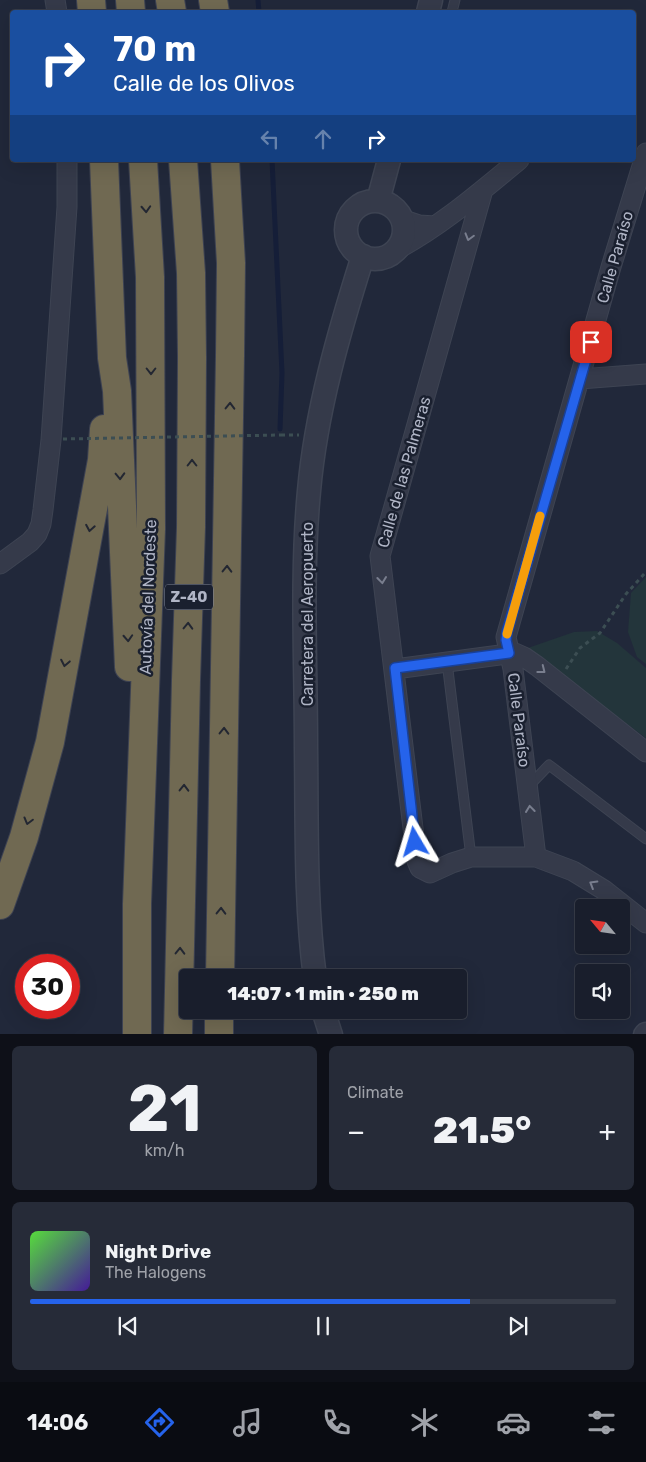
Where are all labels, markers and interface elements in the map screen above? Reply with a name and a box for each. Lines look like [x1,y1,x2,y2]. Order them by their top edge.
text: 70 m [113,28,196,70]
icon: right [30,30,95,95]
text: Calle de los Olivos [113,70,295,97]
icon: left [256,125,284,153]
icon: ahead [309,125,337,153]
icon: right [362,125,390,153]
one-way arrow [140,205,151,213]
street label: Calle Paraíso [593,209,637,305]
one-way arrow [465,233,475,241]
pin [570,321,612,363]
icon: arrive [577,328,605,356]
one-way arrow [146,368,156,375]
street label: Calle de las Palmeras [373,394,435,550]
one-way arrow [224,402,235,410]
one-way arrow [187,459,197,467]
one-way arrow [115,472,126,480]
street label: Autovía del Nordeste [136,519,160,675]
street label: Carretera del Aeropuerto [298,522,317,706]
one-way arrow [86,523,96,532]
one-way arrow [222,565,232,572]
one-way arrow [376,576,387,584]
road number: Z-40 [165,584,213,610]
one-way arrow [182,622,193,630]
one-way arrow [123,635,133,643]
one-way arrow [60,658,71,667]
one-way arrow [536,665,545,673]
street label: Calle Paraíso [504,672,534,768]
one-way arrow [219,727,229,735]
one-way arrow [179,784,189,792]
one-way arrow [525,805,536,813]
position arrow [388,815,440,867]
one-way arrow [24,816,34,824]
one-way arrow [589,880,598,890]
north arrow [575,899,630,954]
map controls [575,899,630,1019]
one-way arrow [216,907,226,915]
one-way arrow [175,947,186,955]
speed limit sign: 30 [15,954,80,1019]
button: sound [575,964,630,1019]
text: 14:07 · 1 min · 250 m [227,982,419,1005]
text: 21 [127,1070,202,1147]
text: Climate [347,1083,404,1102]
text: 21.5° [433,1107,531,1153]
text: − [347,1115,365,1148]
text: + [599,1115,616,1148]
text: km/h [145,1141,184,1160]
text: Night Drive [105,1240,211,1263]
text: The Halogens [105,1263,206,1282]
icon: previous [114,1312,142,1340]
icon: pause [309,1312,337,1340]
icon: next [504,1312,532,1340]
icon: directions [142,1405,177,1440]
icon: music [230,1405,265,1440]
icon: phone [319,1405,354,1440]
icon: climate [407,1405,442,1440]
icon: car [496,1405,531,1440]
icon: filters [584,1405,619,1440]
text: 14:06 [27,1409,88,1436]

